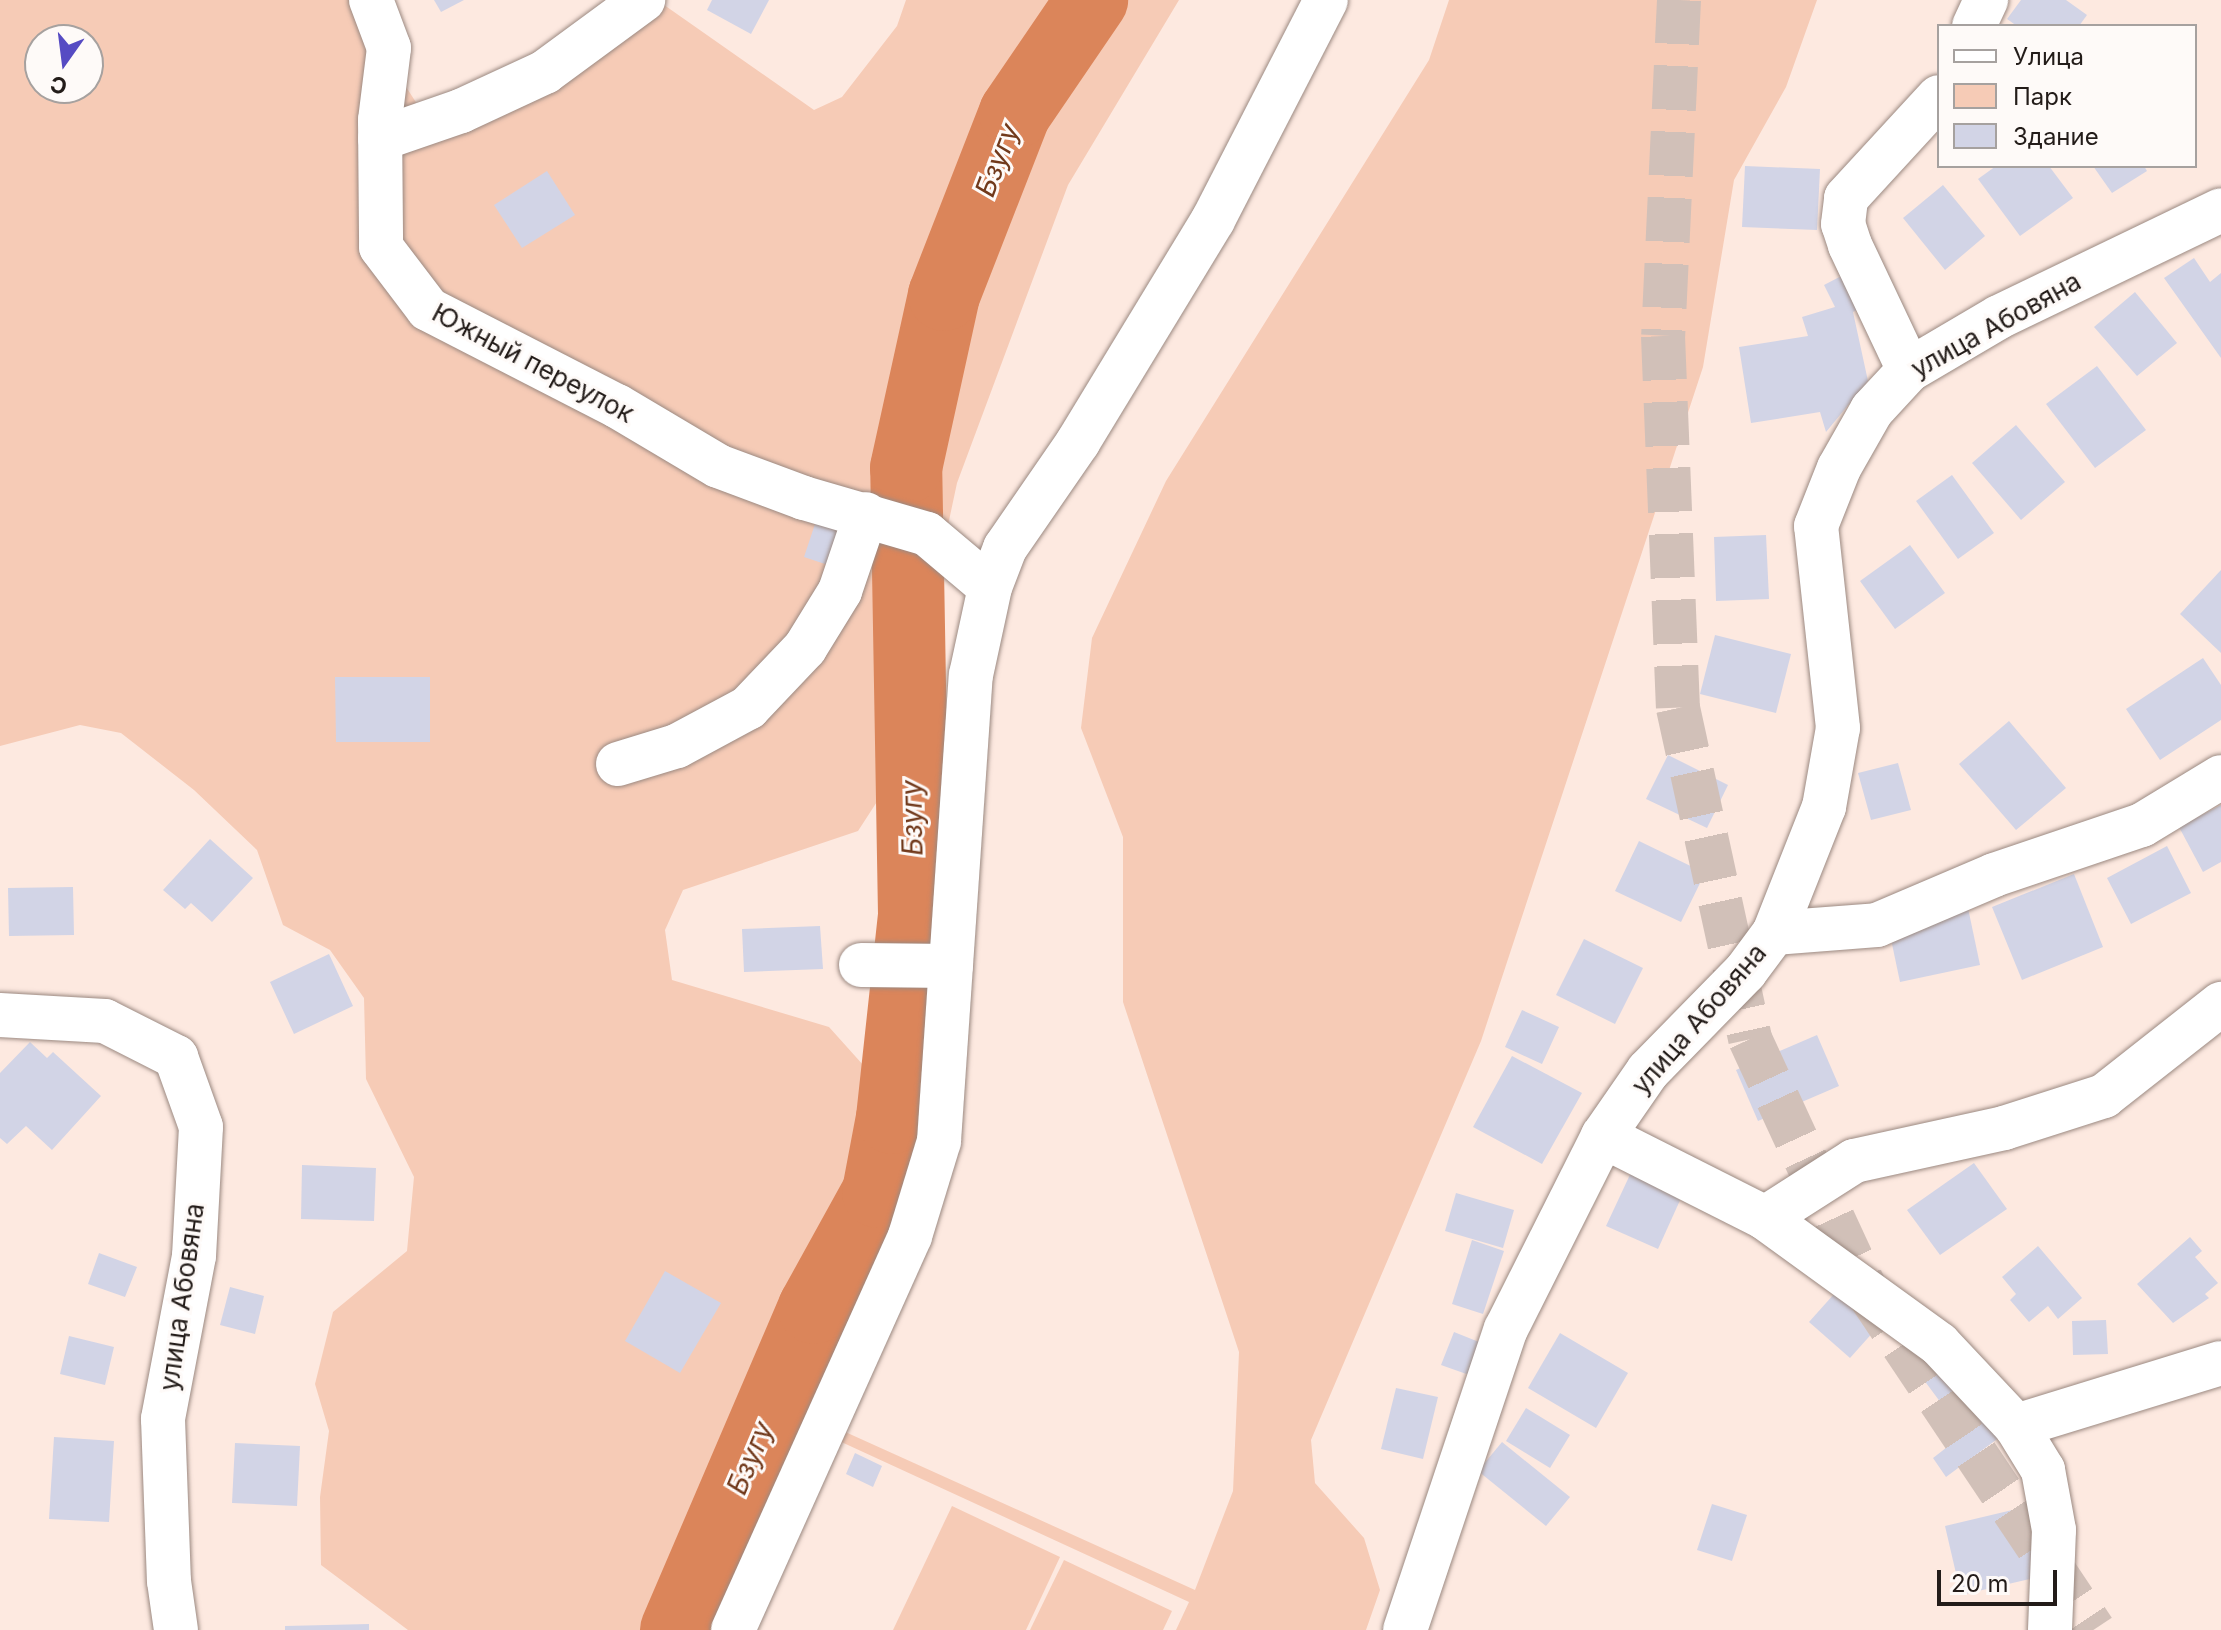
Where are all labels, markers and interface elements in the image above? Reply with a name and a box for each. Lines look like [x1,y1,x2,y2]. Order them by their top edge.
north arrow [24,24,104,104]
legend [1937,24,2197,168]
text: Улица [2013,42,2084,71]
text: С [48,71,70,100]
text: Парк [2013,82,2072,111]
water label: Бзугу [968,119,1026,201]
text: Здание [2013,122,2099,151]
street label: улица Абовяна [1906,265,2086,385]
street label: Южный переулок [427,297,639,429]
water label: Бзугу [895,780,929,856]
street label: улица Абовяна [1625,937,1773,1101]
street label: улица Абовяна [153,1201,211,1393]
water label: Бзугу [720,1417,780,1499]
scale bar [1941,1554,2061,1604]
text: 20 m [1951,1569,2009,1598]

